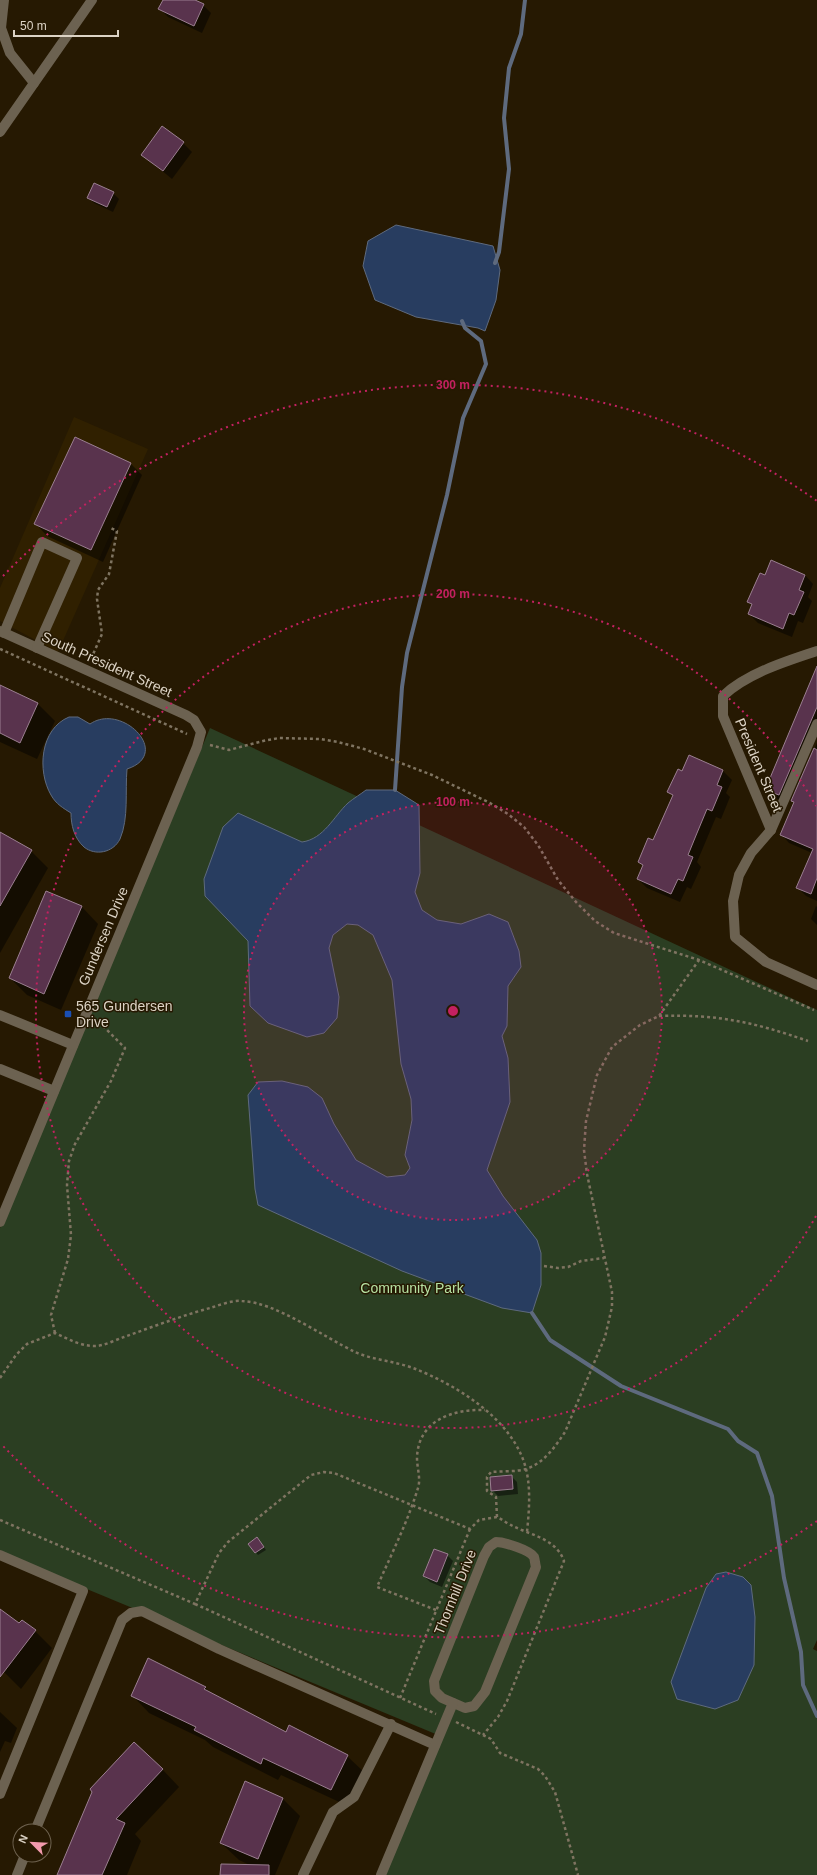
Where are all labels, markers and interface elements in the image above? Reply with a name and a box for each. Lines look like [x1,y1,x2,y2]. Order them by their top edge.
scale bar [14,12,118,38]
text: 50 m [20,19,47,33]
text: 300 m [436,378,470,392]
text: 200 m [436,587,470,601]
street label: South President Street [39,628,175,700]
street label: President Street [732,716,786,814]
text: 100 m [436,795,470,809]
street label: Gundersen Drive [75,884,131,988]
place label: 565 Gundersen Drive [76,998,173,1030]
centre of rings [446,1004,460,1018]
marker: 565 Gundersen Drive [63,1009,73,1019]
park label: Community Park [360,1280,465,1296]
street label: Thornhill Drive [431,1547,479,1637]
north arrow [12,1823,52,1863]
text: N [16,1833,30,1845]

